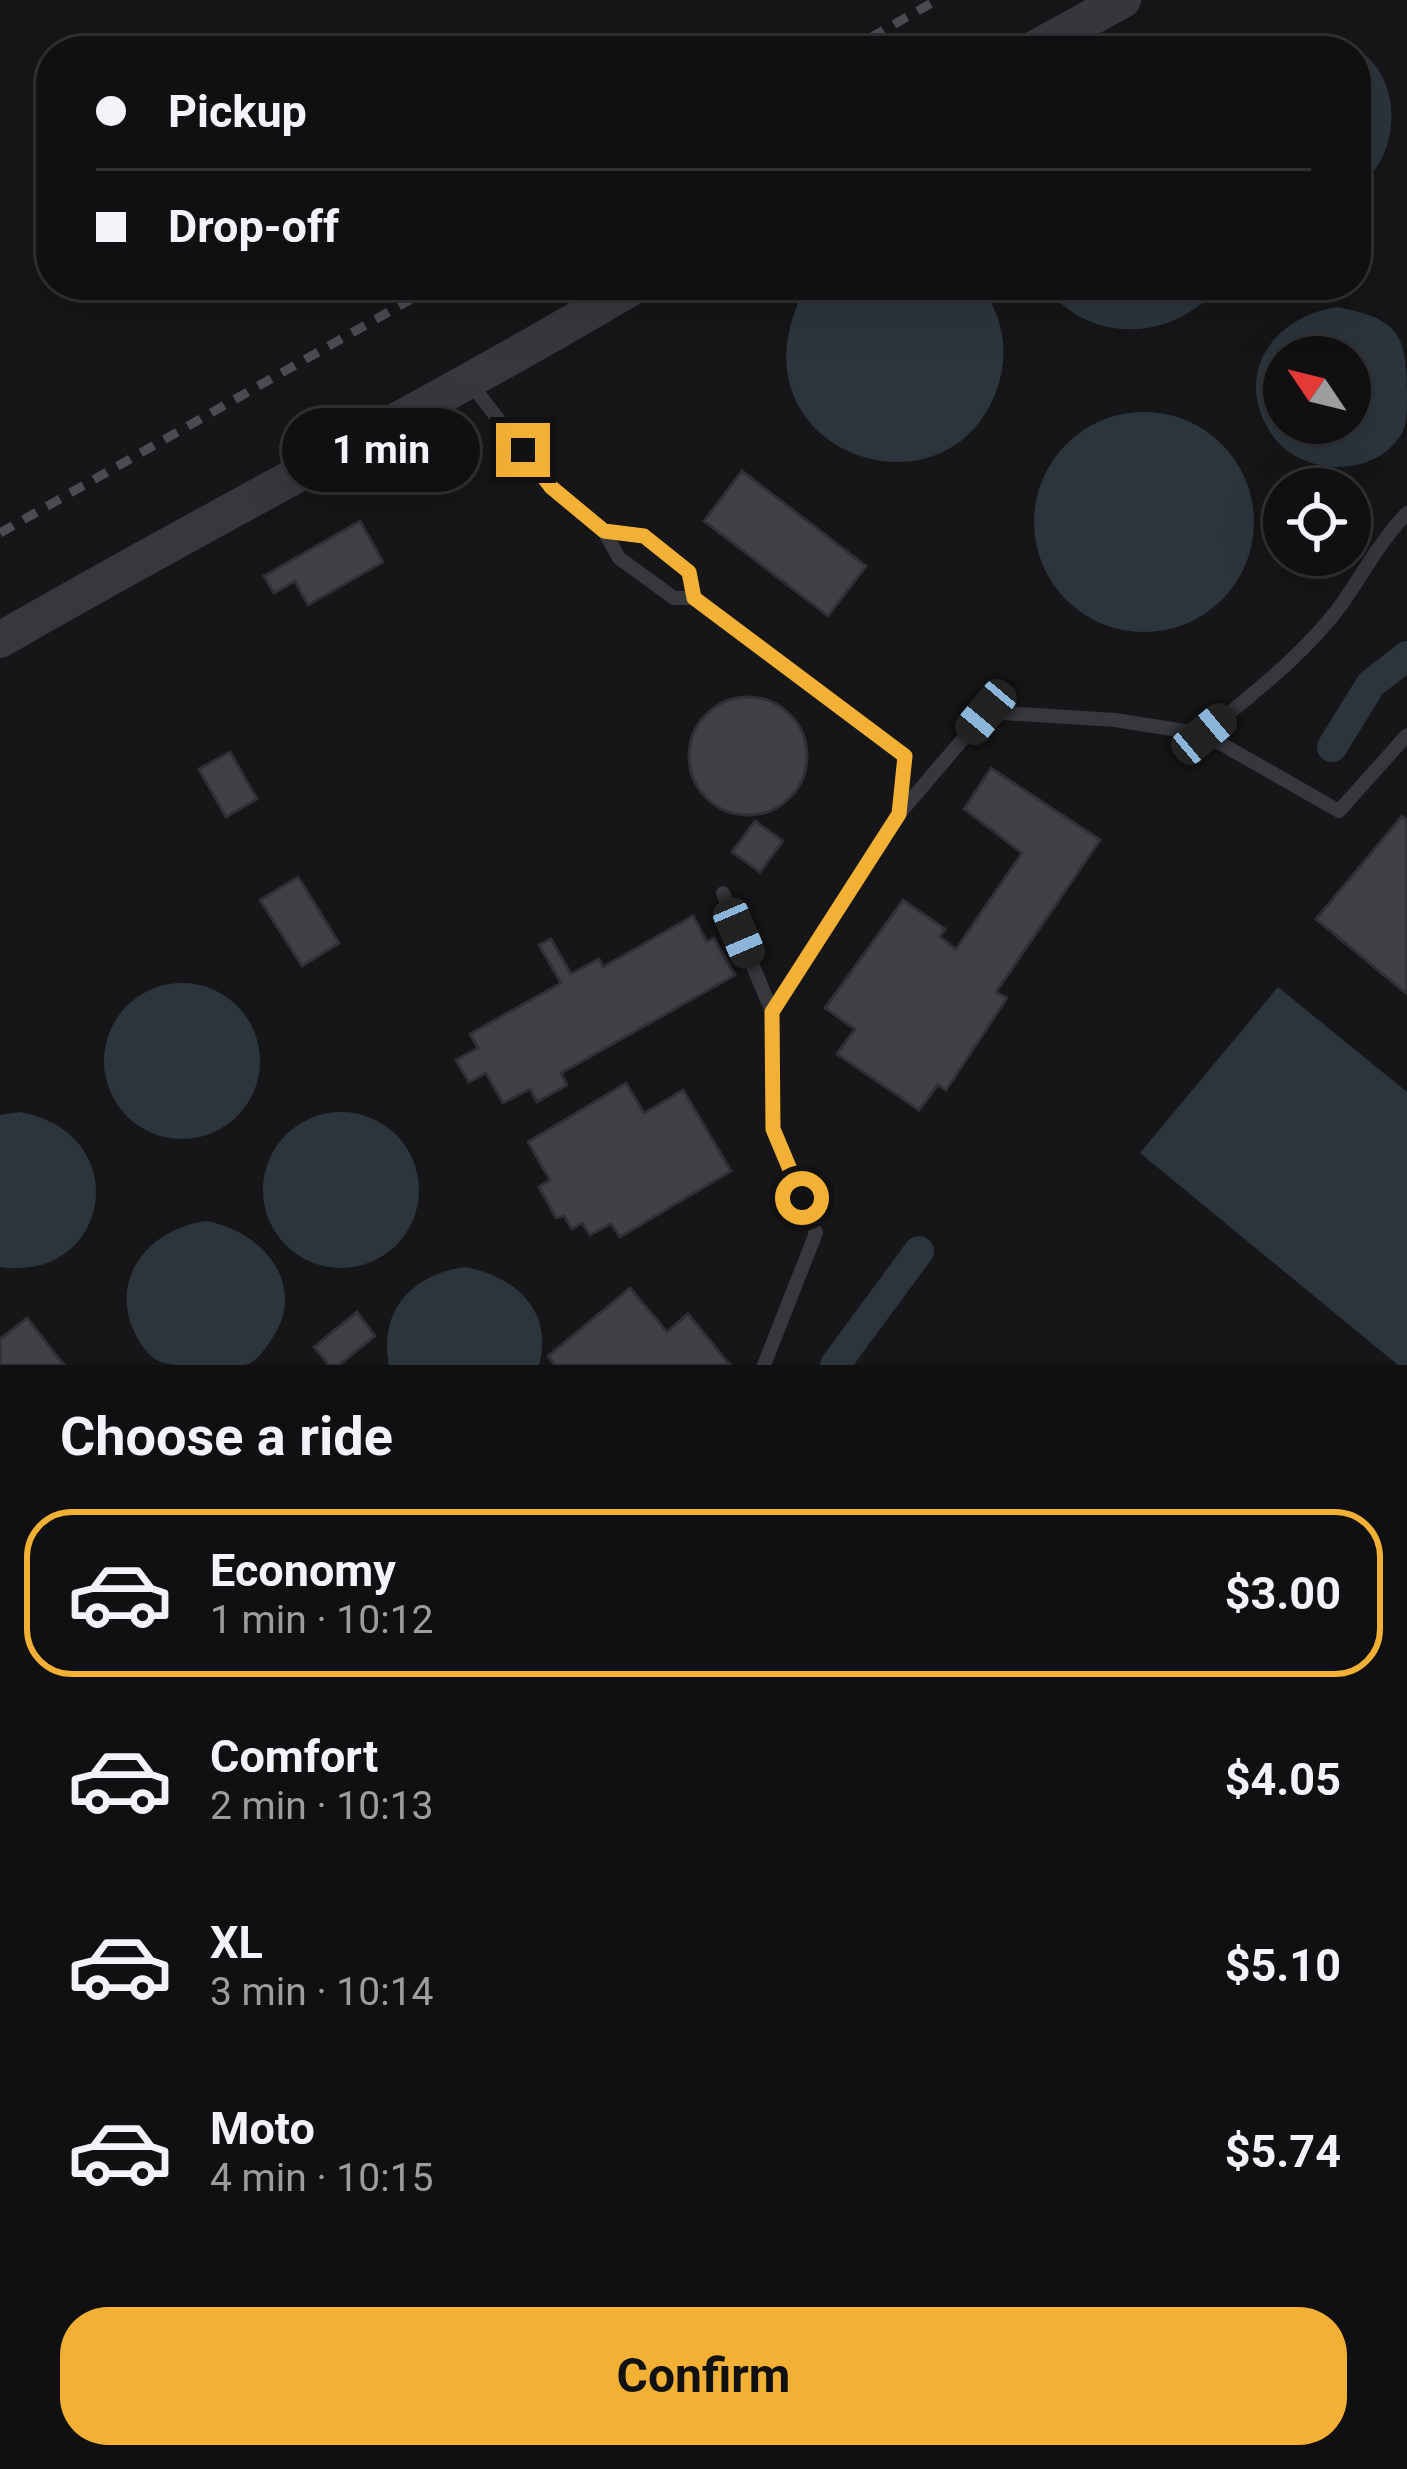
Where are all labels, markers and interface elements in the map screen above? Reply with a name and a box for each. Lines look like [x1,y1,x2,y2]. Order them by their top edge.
text: Pickup [168,85,307,138]
text: Drop-off [168,200,339,253]
north arrow [1263,336,1371,444]
map controls [1263,336,1371,576]
callout: 1 min [283,408,481,492]
route end [496,423,550,477]
text: 1 min [332,427,430,473]
button: locate [1263,468,1371,576]
car [949,673,1023,751]
car [1165,697,1243,771]
car [708,893,770,973]
route start [775,1171,829,1225]
text: Choose a ride [60,1405,393,1468]
icon: car [66,1539,174,1647]
text: Economy [210,1544,396,1597]
text: $3.00 [1225,1567,1341,1620]
text: 1 min · 10:12 [210,1597,433,1643]
icon: car [66,1725,174,1833]
text: Comfort [210,1730,378,1783]
text: $4.05 [1225,1753,1341,1806]
text: 2 min · 10:13 [210,1783,433,1829]
icon: car [66,1911,174,2019]
text: XL [210,1916,263,1969]
text: $5.10 [1225,1939,1341,1992]
text: 3 min · 10:14 [210,1969,433,2015]
icon: car [66,2097,174,2205]
text: Moto [210,2102,315,2155]
text: $5.74 [1225,2125,1341,2178]
text: 4 min · 10:15 [210,2155,433,2201]
button: Confirm [60,2307,1347,2445]

